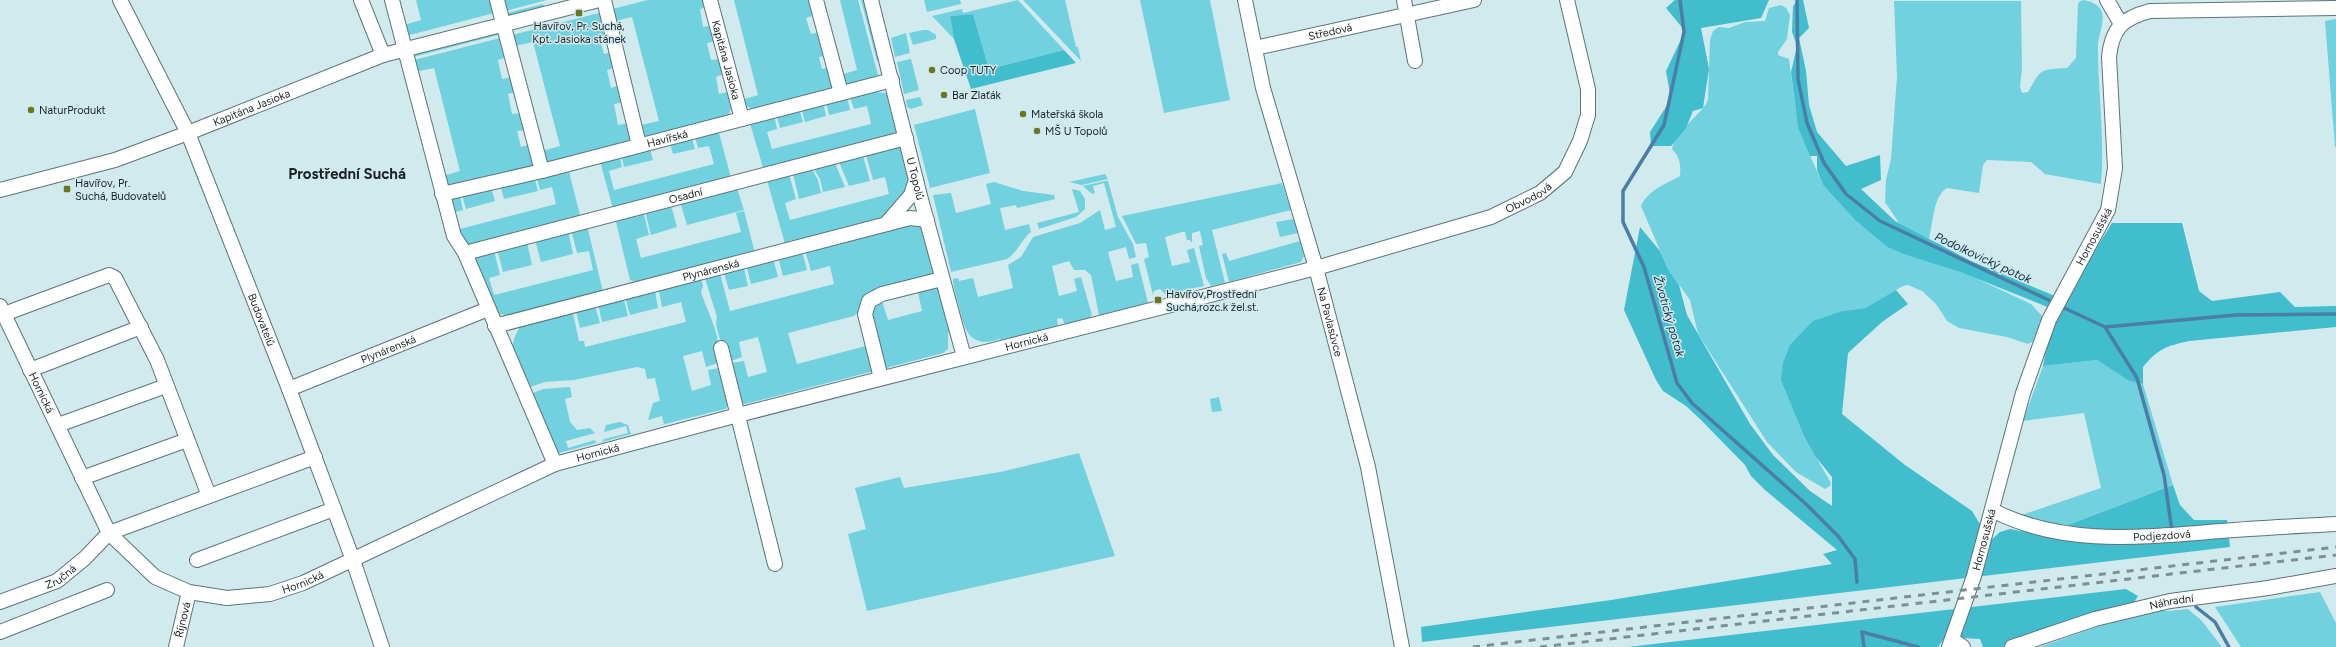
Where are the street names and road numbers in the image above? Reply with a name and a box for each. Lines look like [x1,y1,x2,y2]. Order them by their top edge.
street label: Kapitána Jasioka [709,19,743,101]
street label: Středová [1307,20,1353,43]
street label: Kapitána Jasioka [211,86,292,129]
street label: Havířská [645,127,689,150]
street label: U Topolů [904,156,927,201]
street label: Obvodová [1503,180,1554,215]
street label: Osadní [667,185,704,206]
street label: Hornosušská [2073,205,2114,267]
street label: Plynárenská [681,256,741,283]
street label: Na Pavlasůvce [1315,286,1345,358]
street label: Budovatelů [245,291,278,348]
street label: Hornická [1004,330,1049,353]
street label: Plynárenská [359,332,418,366]
street label: Hornická [26,370,57,415]
street label: Hornická [575,441,621,465]
street label: Hornosušská [1969,507,1998,572]
street label: Podjezdová [2133,527,2191,543]
street label: Zručná [43,562,79,591]
street label: Hornická [280,568,326,596]
street label: Náhradní [2148,591,2195,612]
street label: Říjnová [171,601,193,639]

